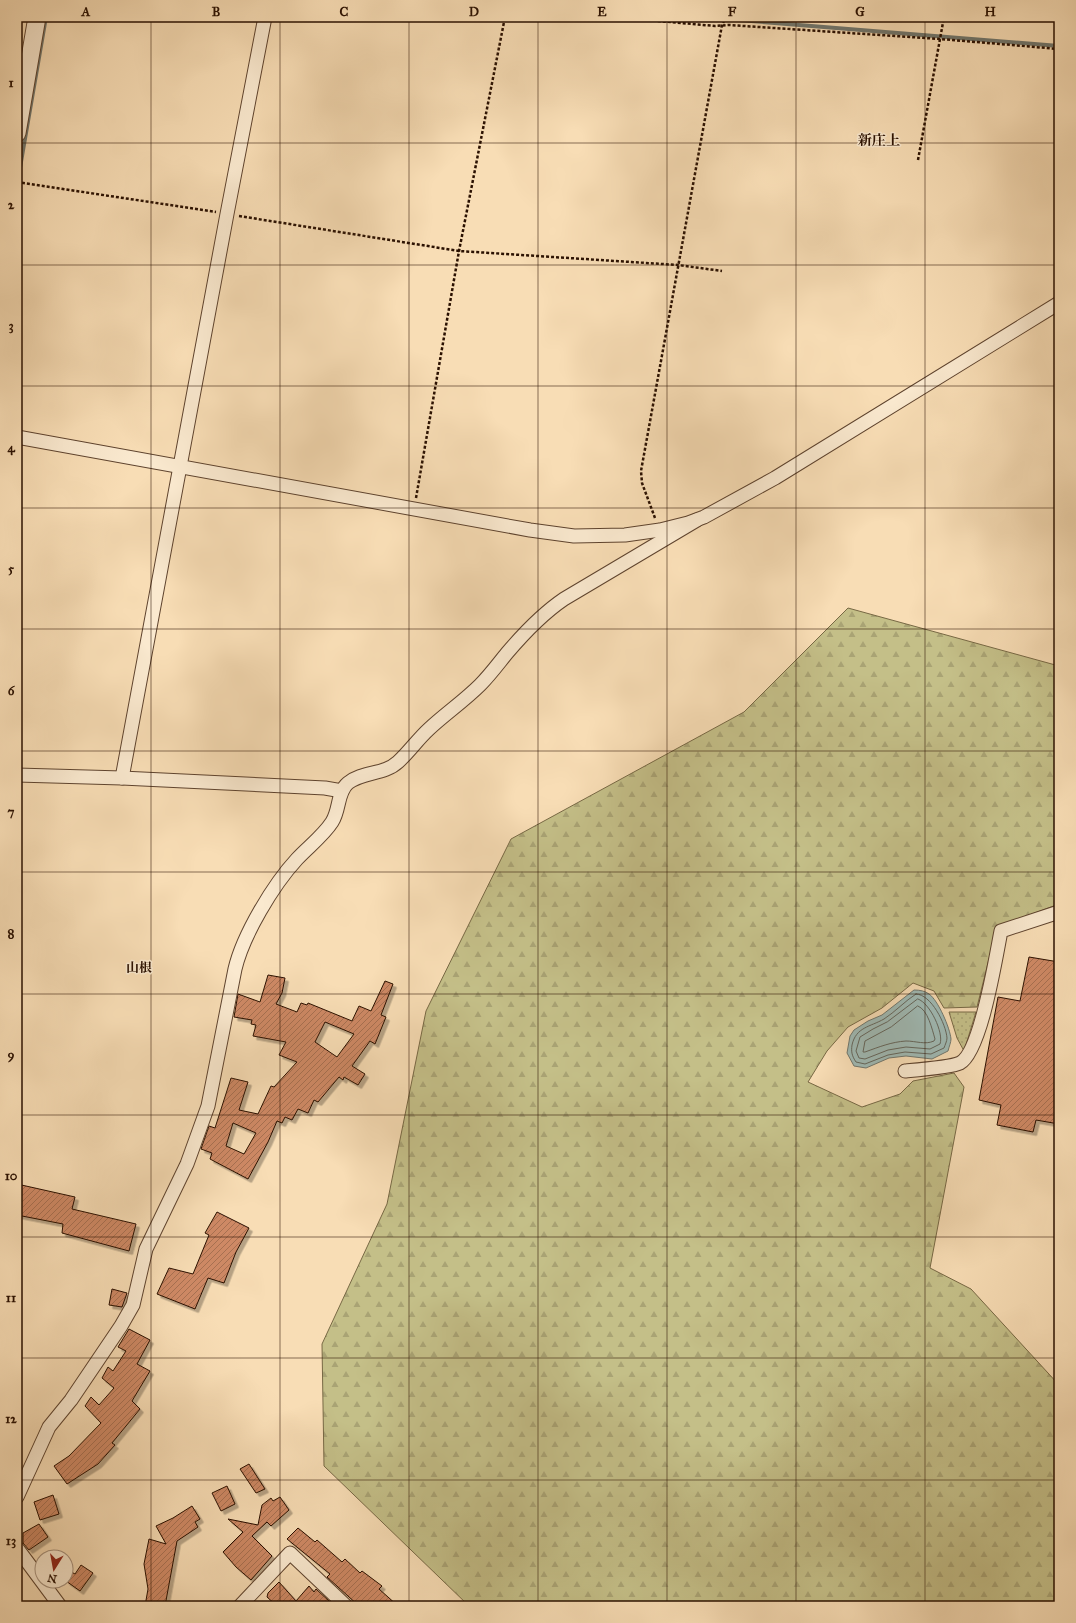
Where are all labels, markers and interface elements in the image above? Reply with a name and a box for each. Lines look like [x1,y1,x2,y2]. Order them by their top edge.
text: A [81,4,91,20]
text: B [212,4,221,20]
text: C [340,4,349,20]
text: D [469,4,479,20]
text: E [597,4,607,20]
text: F [728,4,737,20]
text: G [855,4,865,20]
text: H [984,4,996,20]
text: 1 [8,75,14,91]
district label: 新庄上 [858,132,900,149]
text: 2 [8,197,15,213]
text: 3 [8,318,14,334]
text: 4 [7,440,15,456]
text: 5 [8,561,15,577]
text: 6 [8,683,16,699]
text: 7 [8,804,15,820]
text: 8 [8,926,15,942]
district label: 山根 [126,960,152,976]
text: 9 [8,1047,15,1063]
text: 10 [5,1168,18,1184]
text: 11 [6,1290,16,1306]
text: 12 [5,1411,17,1427]
text: 13 [6,1533,16,1549]
north arrow [34,1549,74,1589]
text: N [46,1571,58,1586]

